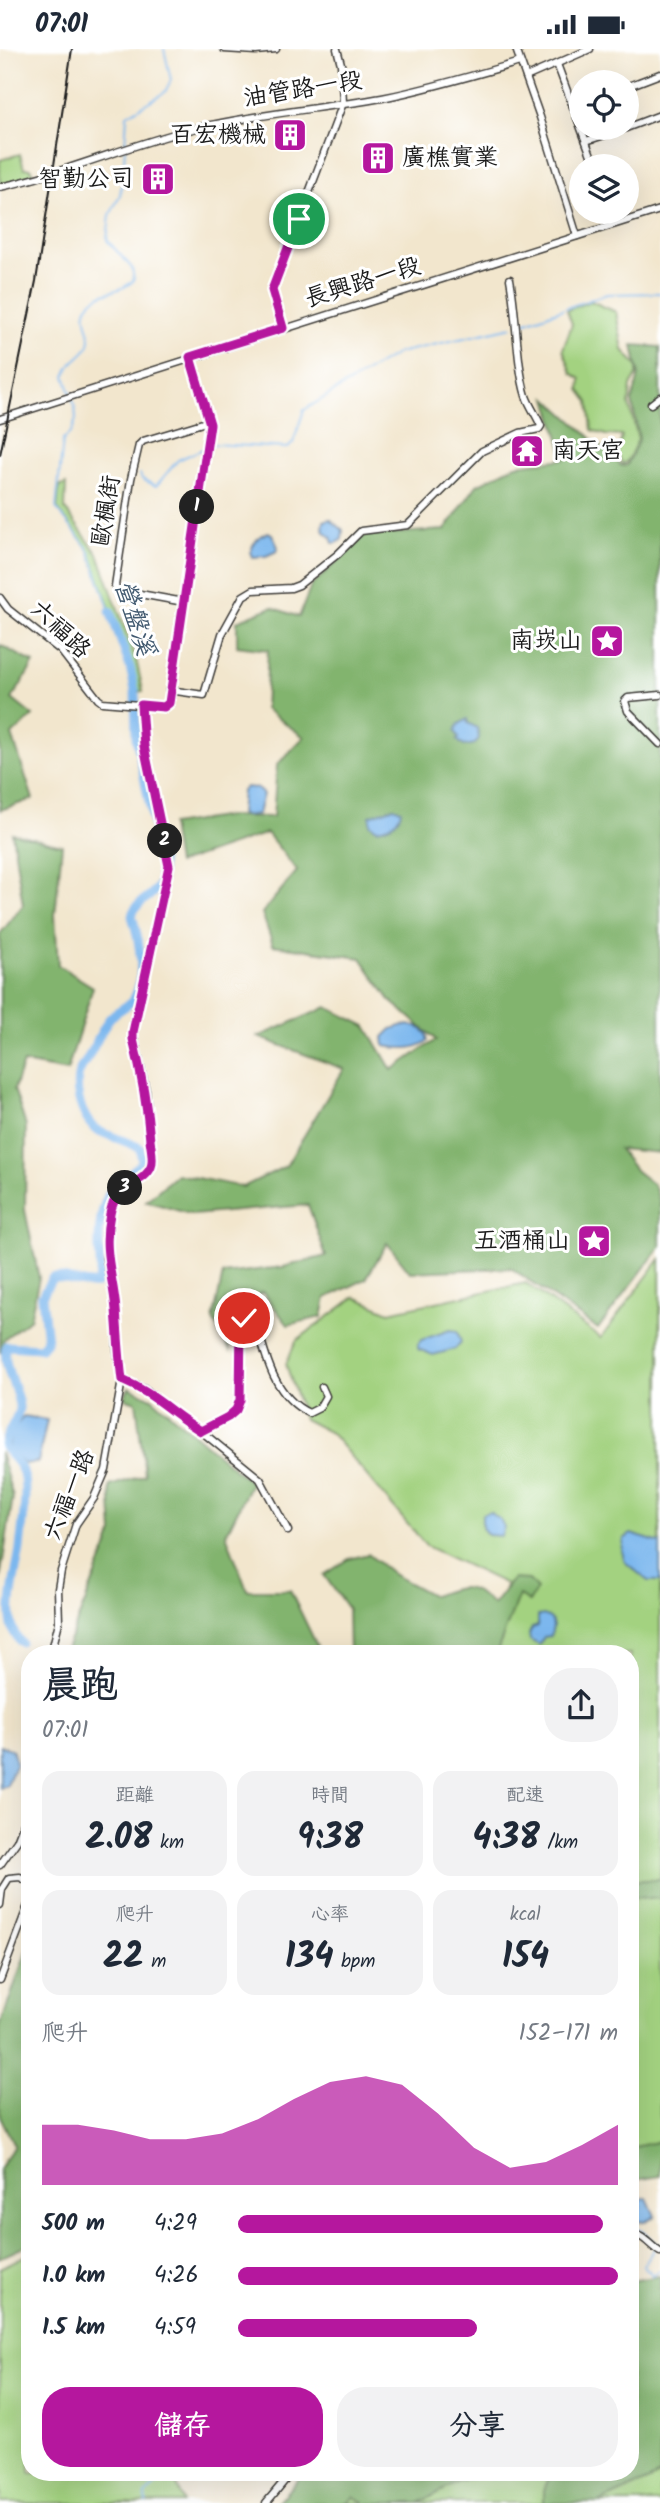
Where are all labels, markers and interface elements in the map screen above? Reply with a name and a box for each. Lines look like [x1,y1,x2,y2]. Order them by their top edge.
text: 07:01 [35,4,88,46]
street label: 油管路一段 [241,61,365,119]
map controls [569,70,639,224]
button: locate [569,70,639,140]
place label: 百宏機械 [170,116,266,155]
building icon: 百宏機械 [271,116,309,154]
building icon: 廣樵實業 [359,139,397,177]
place label: 廣樵實業 [402,139,498,178]
button: layers [569,154,639,224]
place label: 智勤公司 [38,160,134,199]
building icon: 智勤公司 [139,160,177,198]
pin [269,189,329,249]
icon: arrive [280,200,318,238]
street label: 長興路一段 [300,247,426,319]
temple icon: 南天宮 [508,432,546,470]
place label: 南天宮 [552,432,624,471]
street label: 歐楓街 [82,472,132,550]
pin: 1 [180,489,214,525]
text: 1 [194,491,199,521]
water label: 營盤溪 [102,574,167,663]
street label: 六福路 [20,591,100,669]
place label: 南崁山 [510,622,582,661]
place icon: 南崁山 [588,622,626,660]
pin: 2 [148,823,182,859]
text: 2 [159,825,170,855]
pin: 3 [108,1171,142,1205]
text: 3 [119,1172,130,1202]
place label: 五酒桶山 [474,1222,570,1261]
place icon: 五酒桶山 [575,1222,613,1260]
pin [214,1288,274,1348]
icon: check [225,1299,263,1337]
street label: 六福一路 [34,1443,106,1547]
text: 晨跑 [42,1657,118,1717]
button: share [544,1668,618,1742]
text: 07:01 [42,1713,88,1749]
text: 距離 [116,1781,154,1811]
text: 時間 [311,1781,349,1811]
text: 配速 [506,1781,544,1811]
text: 2.08 [85,1811,152,1867]
text: 9:38 [297,1811,363,1867]
text: 4:38 [472,1811,540,1867]
text: km [152,1828,184,1858]
text: /km [540,1828,578,1858]
text: 爬升 [116,1900,154,1930]
text: 心率 [311,1900,349,1930]
text: kcal [510,1900,541,1930]
text: 22 [103,1930,144,1986]
text: 134 [285,1930,333,1986]
text: 154 [502,1930,549,1986]
text: m [144,1947,166,1977]
text: bpm [333,1947,375,1977]
text: 爬升 [42,2016,88,2052]
text: 152–171 m [518,2016,618,2052]
text: 500 m [42,2206,105,2242]
text: 4:29 [154,2206,197,2242]
text: 1.0 km [42,2258,105,2294]
text: 4:26 [154,2258,198,2294]
text: 1.5 km [42,2310,105,2346]
text: 4:59 [154,2310,196,2346]
button: 儲存 [42,2387,323,2467]
button: 分享 [337,2387,618,2467]

